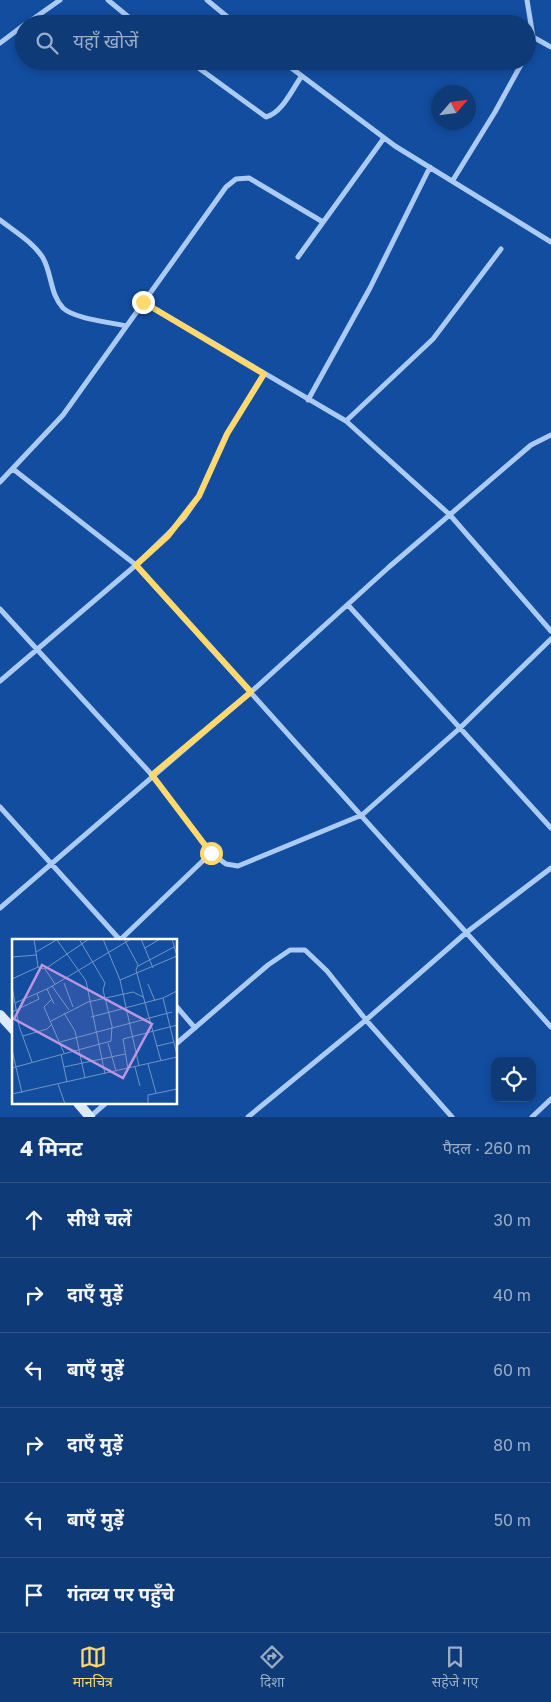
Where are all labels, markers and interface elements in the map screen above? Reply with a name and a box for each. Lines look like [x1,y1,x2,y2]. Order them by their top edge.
search box [15,15,536,70]
icon: search [33,29,61,57]
text: यहाँ खोजें [73,29,138,52]
north arrow [431,85,476,130]
route end [132,291,155,314]
route start [200,842,223,865]
inset map [12,939,178,1104]
map controls [491,1057,536,1102]
button: locate [491,1057,536,1102]
text: 4 मिनट [20,1135,82,1161]
text: पैदल · 260 m [443,1138,531,1158]
icon: ahead [20,1206,48,1234]
text: सीधे चलें [67,1207,132,1230]
text: 30 m [494,1210,531,1230]
icon: right [20,1281,48,1309]
text: दाएँ मुड़ें [67,1282,123,1305]
text: 40 m [493,1285,531,1305]
icon: left [20,1356,48,1384]
text: बाएँ मुड़ें [67,1357,124,1380]
text: 60 m [493,1360,531,1380]
icon: right [20,1431,48,1459]
text: दाएँ मुड़ें [67,1432,123,1455]
text: 80 m [493,1435,531,1455]
icon: left [20,1506,48,1534]
text: बाएँ मुड़ें [67,1507,124,1530]
text: 50 m [494,1510,531,1530]
icon: arrive [20,1581,48,1609]
text: गंतव्य पर पहुँचे [67,1582,174,1605]
tab: मानचित्र [73,1643,113,1693]
tab: दिशा [258,1643,286,1693]
tab: सहेजे गए [432,1643,478,1693]

